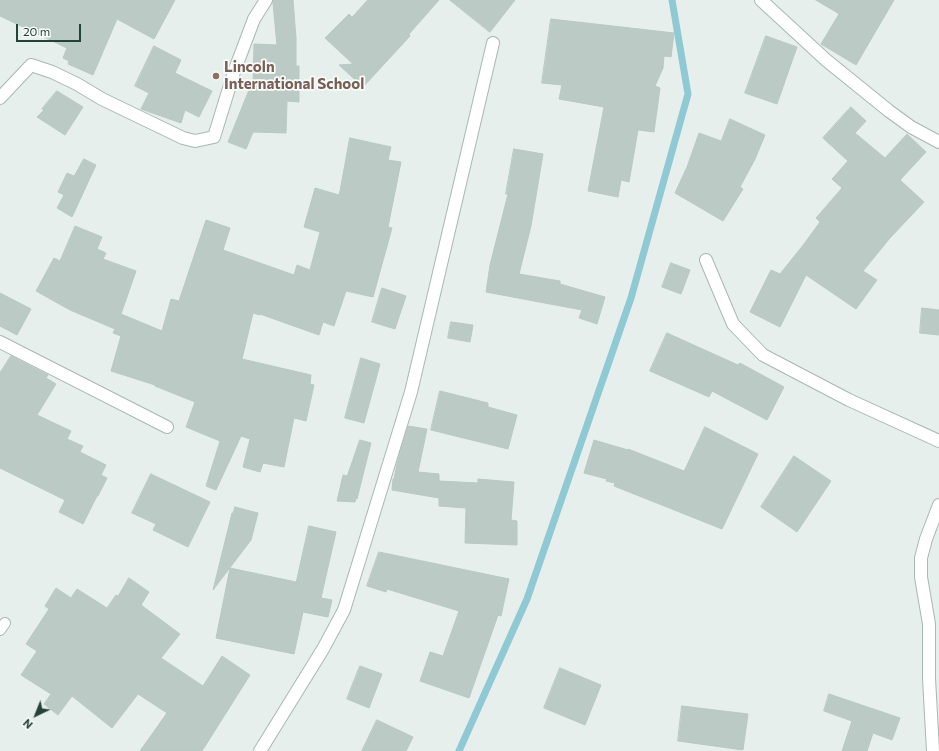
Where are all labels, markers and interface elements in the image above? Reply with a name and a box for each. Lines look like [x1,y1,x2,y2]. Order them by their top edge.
scale bar [18,16,83,42]
text: 20 m [23,24,50,38]
place label: Lincoln International School [224,58,364,93]
marker: Lincoln International School [211,71,221,81]
north arrow [16,695,56,735]
text: N [20,717,35,732]

